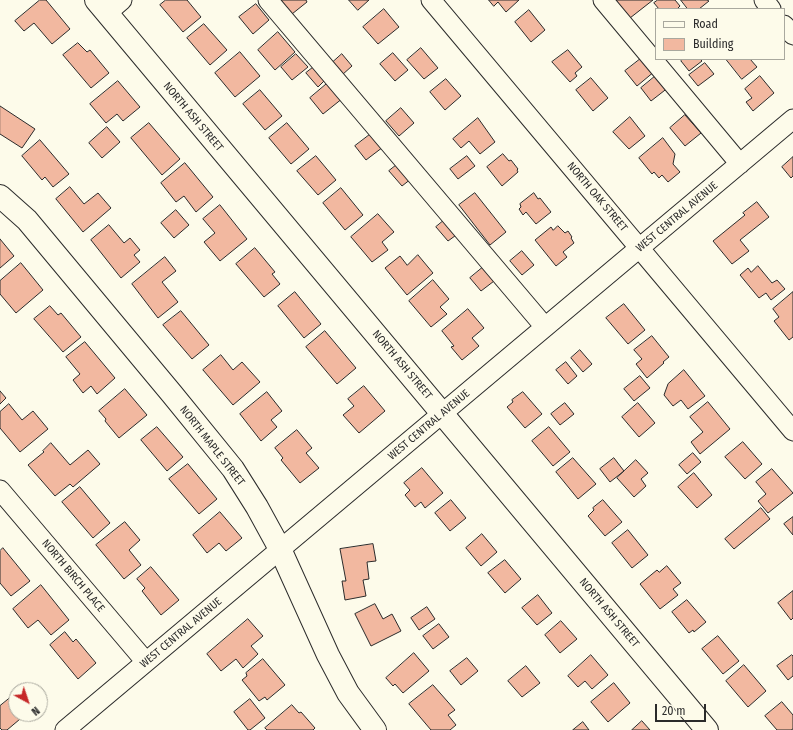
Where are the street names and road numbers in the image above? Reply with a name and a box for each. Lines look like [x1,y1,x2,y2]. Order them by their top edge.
street label: NORTH ASH STREET [160,80,226,154]
street label: NORTH OAK STREET [564,160,630,234]
street label: WEST CENTRAL AVENUE [633,179,721,255]
street label: NORTH ASH STREET [369,328,435,402]
street label: WEST CENTRAL AVENUE [385,387,473,463]
street label: NORTH MAPLE STREET [177,404,247,488]
street label: NORTH BIRCH PLACE [39,537,107,615]
street label: NORTH ASH STREET [576,576,642,650]
street label: WEST CENTRAL AVENUE [137,595,225,671]

